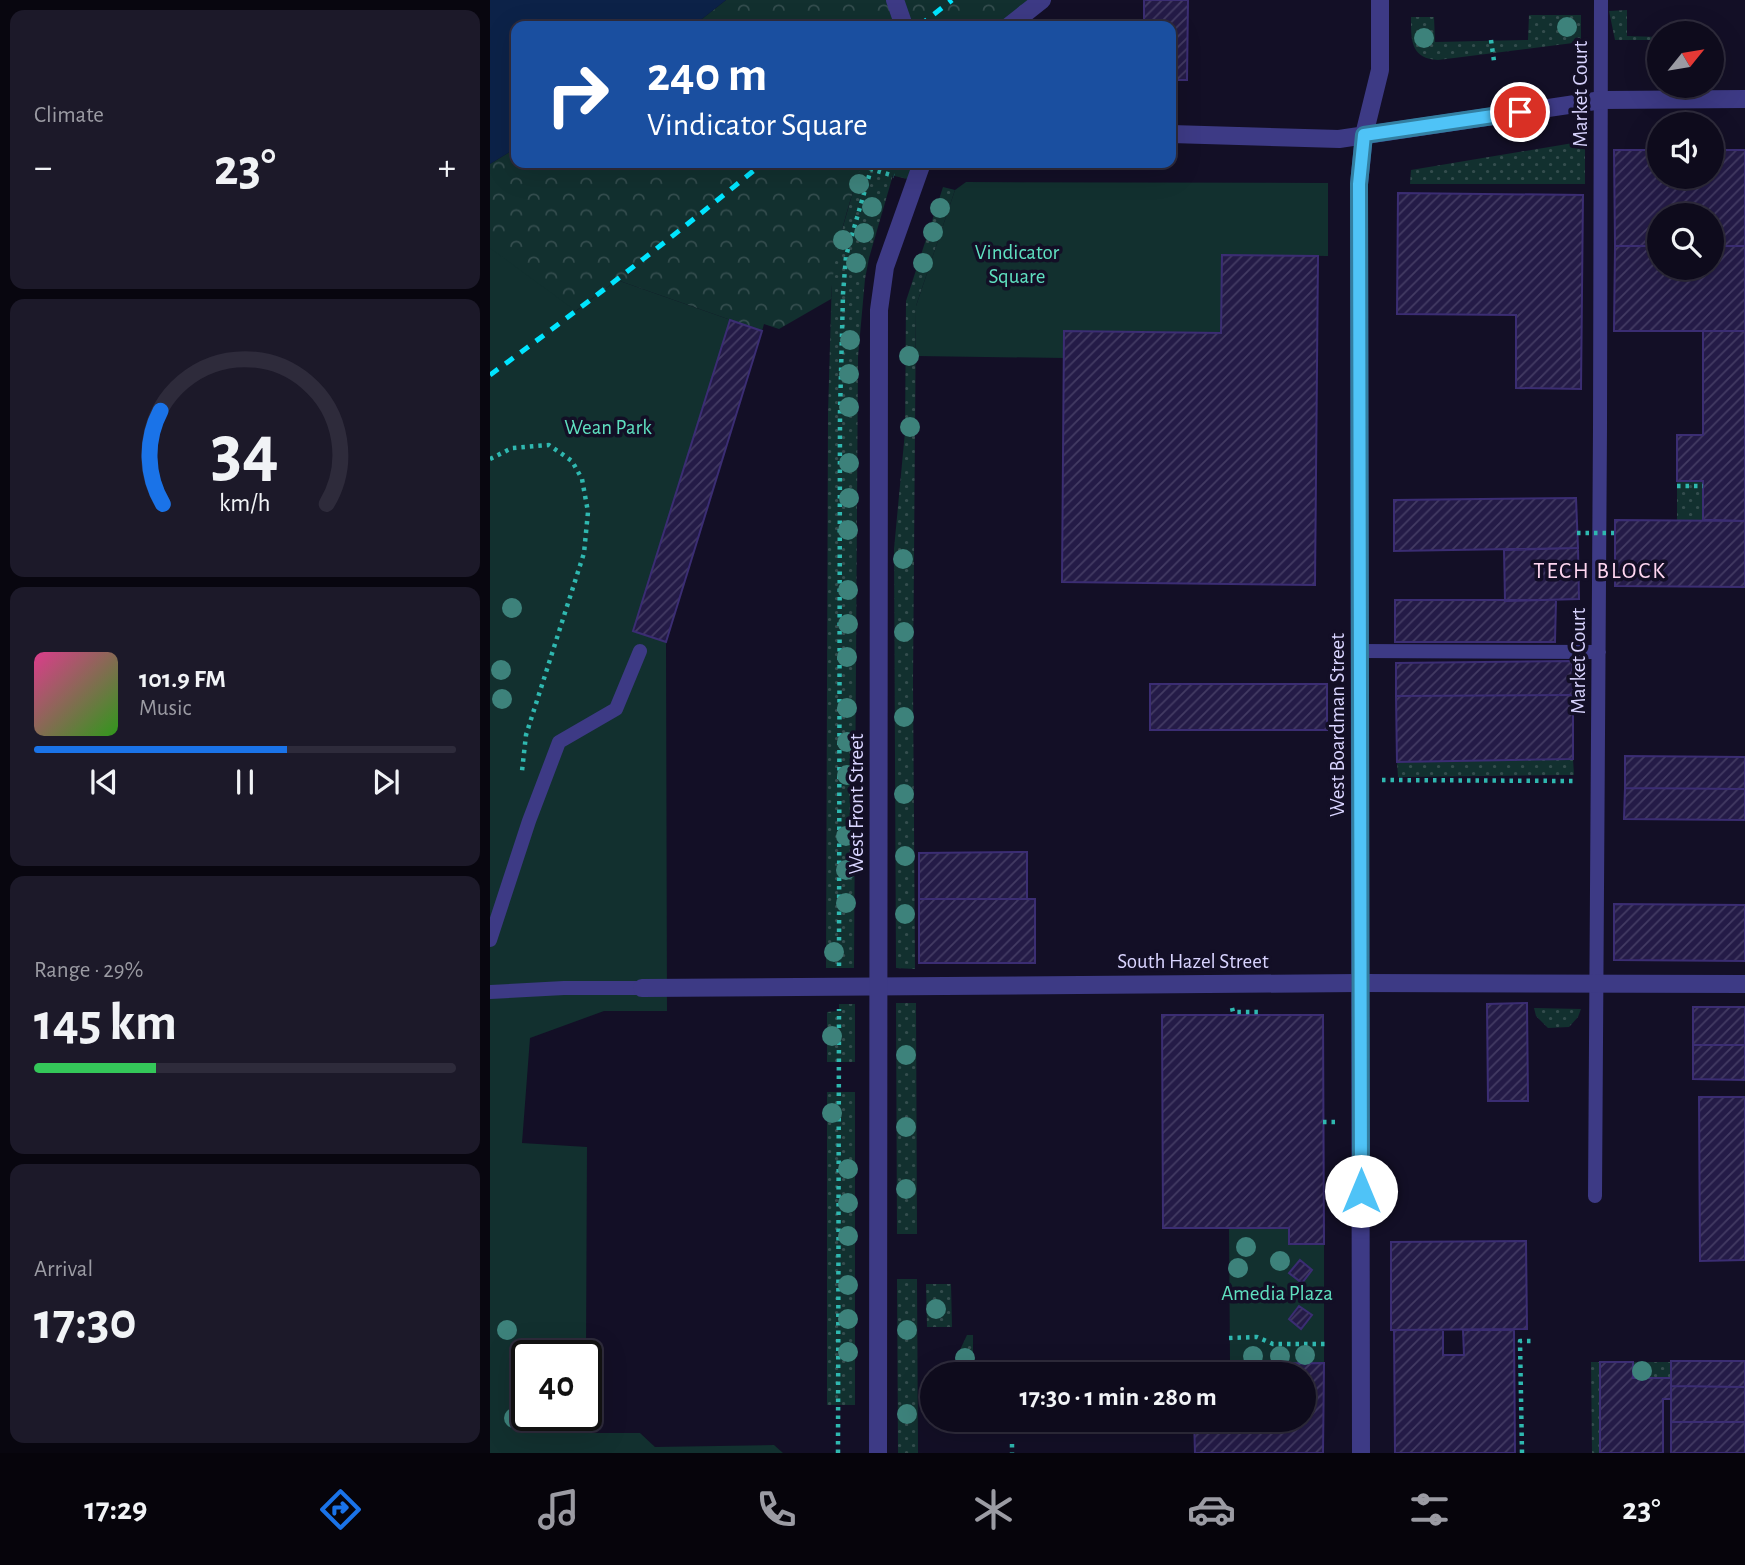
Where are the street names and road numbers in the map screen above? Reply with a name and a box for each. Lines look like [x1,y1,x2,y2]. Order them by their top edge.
street label: Market Court [1570,40,1591,147]
street label: Market Court [1568,607,1589,714]
street label: West Boardman Street [1327,633,1348,817]
street label: West Front Street [846,733,867,875]
street label: South Hazel Street [1117,951,1269,972]

